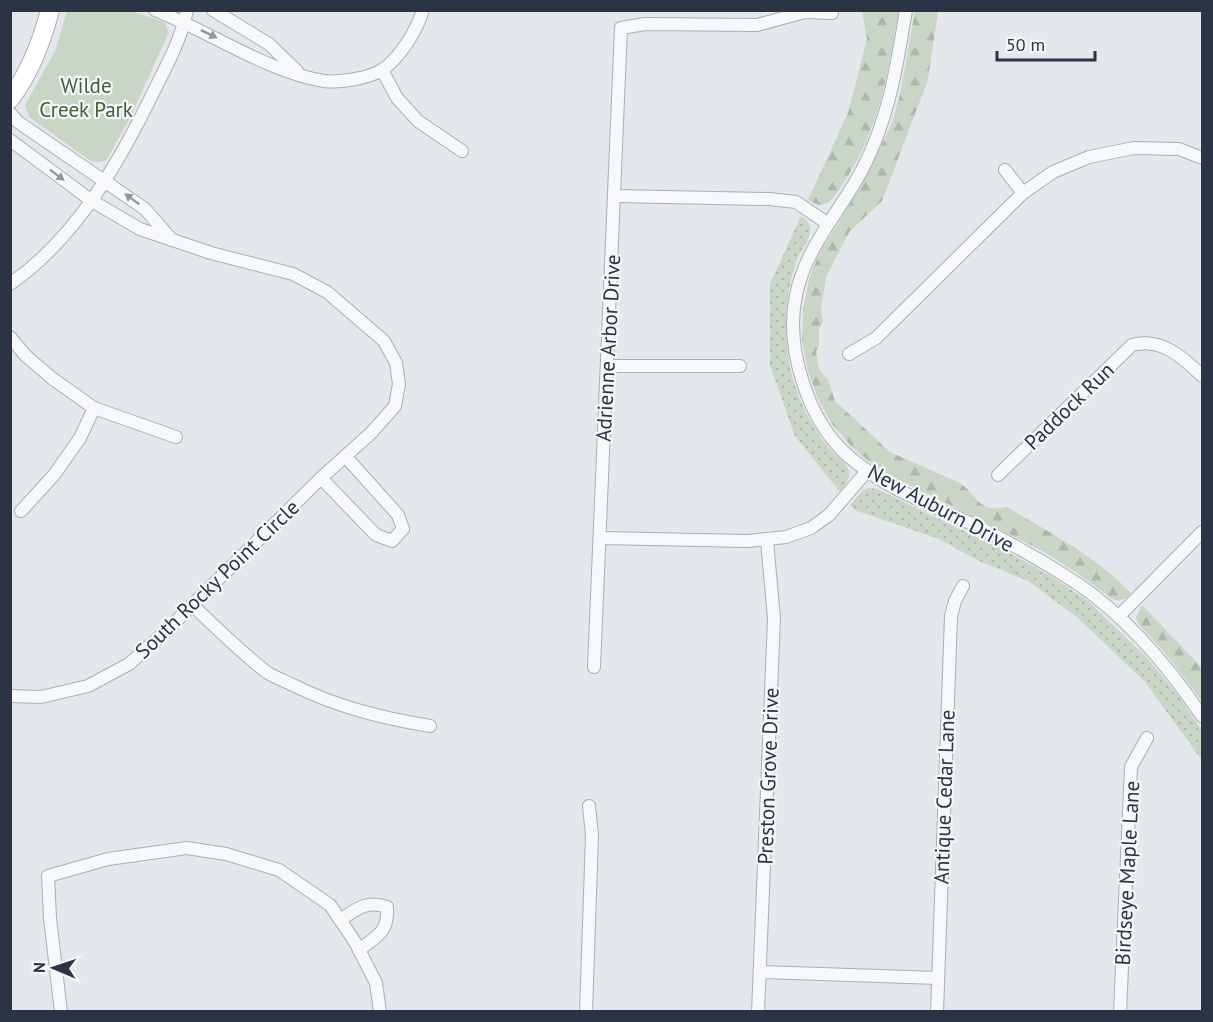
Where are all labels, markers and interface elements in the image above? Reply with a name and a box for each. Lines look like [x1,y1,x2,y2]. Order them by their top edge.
scale bar [997,24,1094,62]
one-way arrow [200,29,217,39]
text: 50 m [1006,33,1045,56]
park label: Wilde Creek Park [39,72,133,123]
one-way arrow [49,169,65,181]
one-way arrow [125,194,140,206]
street label: Adrienne Arbor Drive [590,254,626,442]
street label: Paddock Run [1018,356,1120,456]
street label: New Auburn Drive [863,458,1019,558]
street label: South Rocky Point Circle [129,494,305,664]
street label: Preston Grove Drive [751,687,785,865]
street label: Antique Cedar Lane [927,709,961,885]
street label: Birdseye Maple Lane [1109,780,1145,966]
north arrow [24,938,84,998]
text: N [29,962,49,973]

